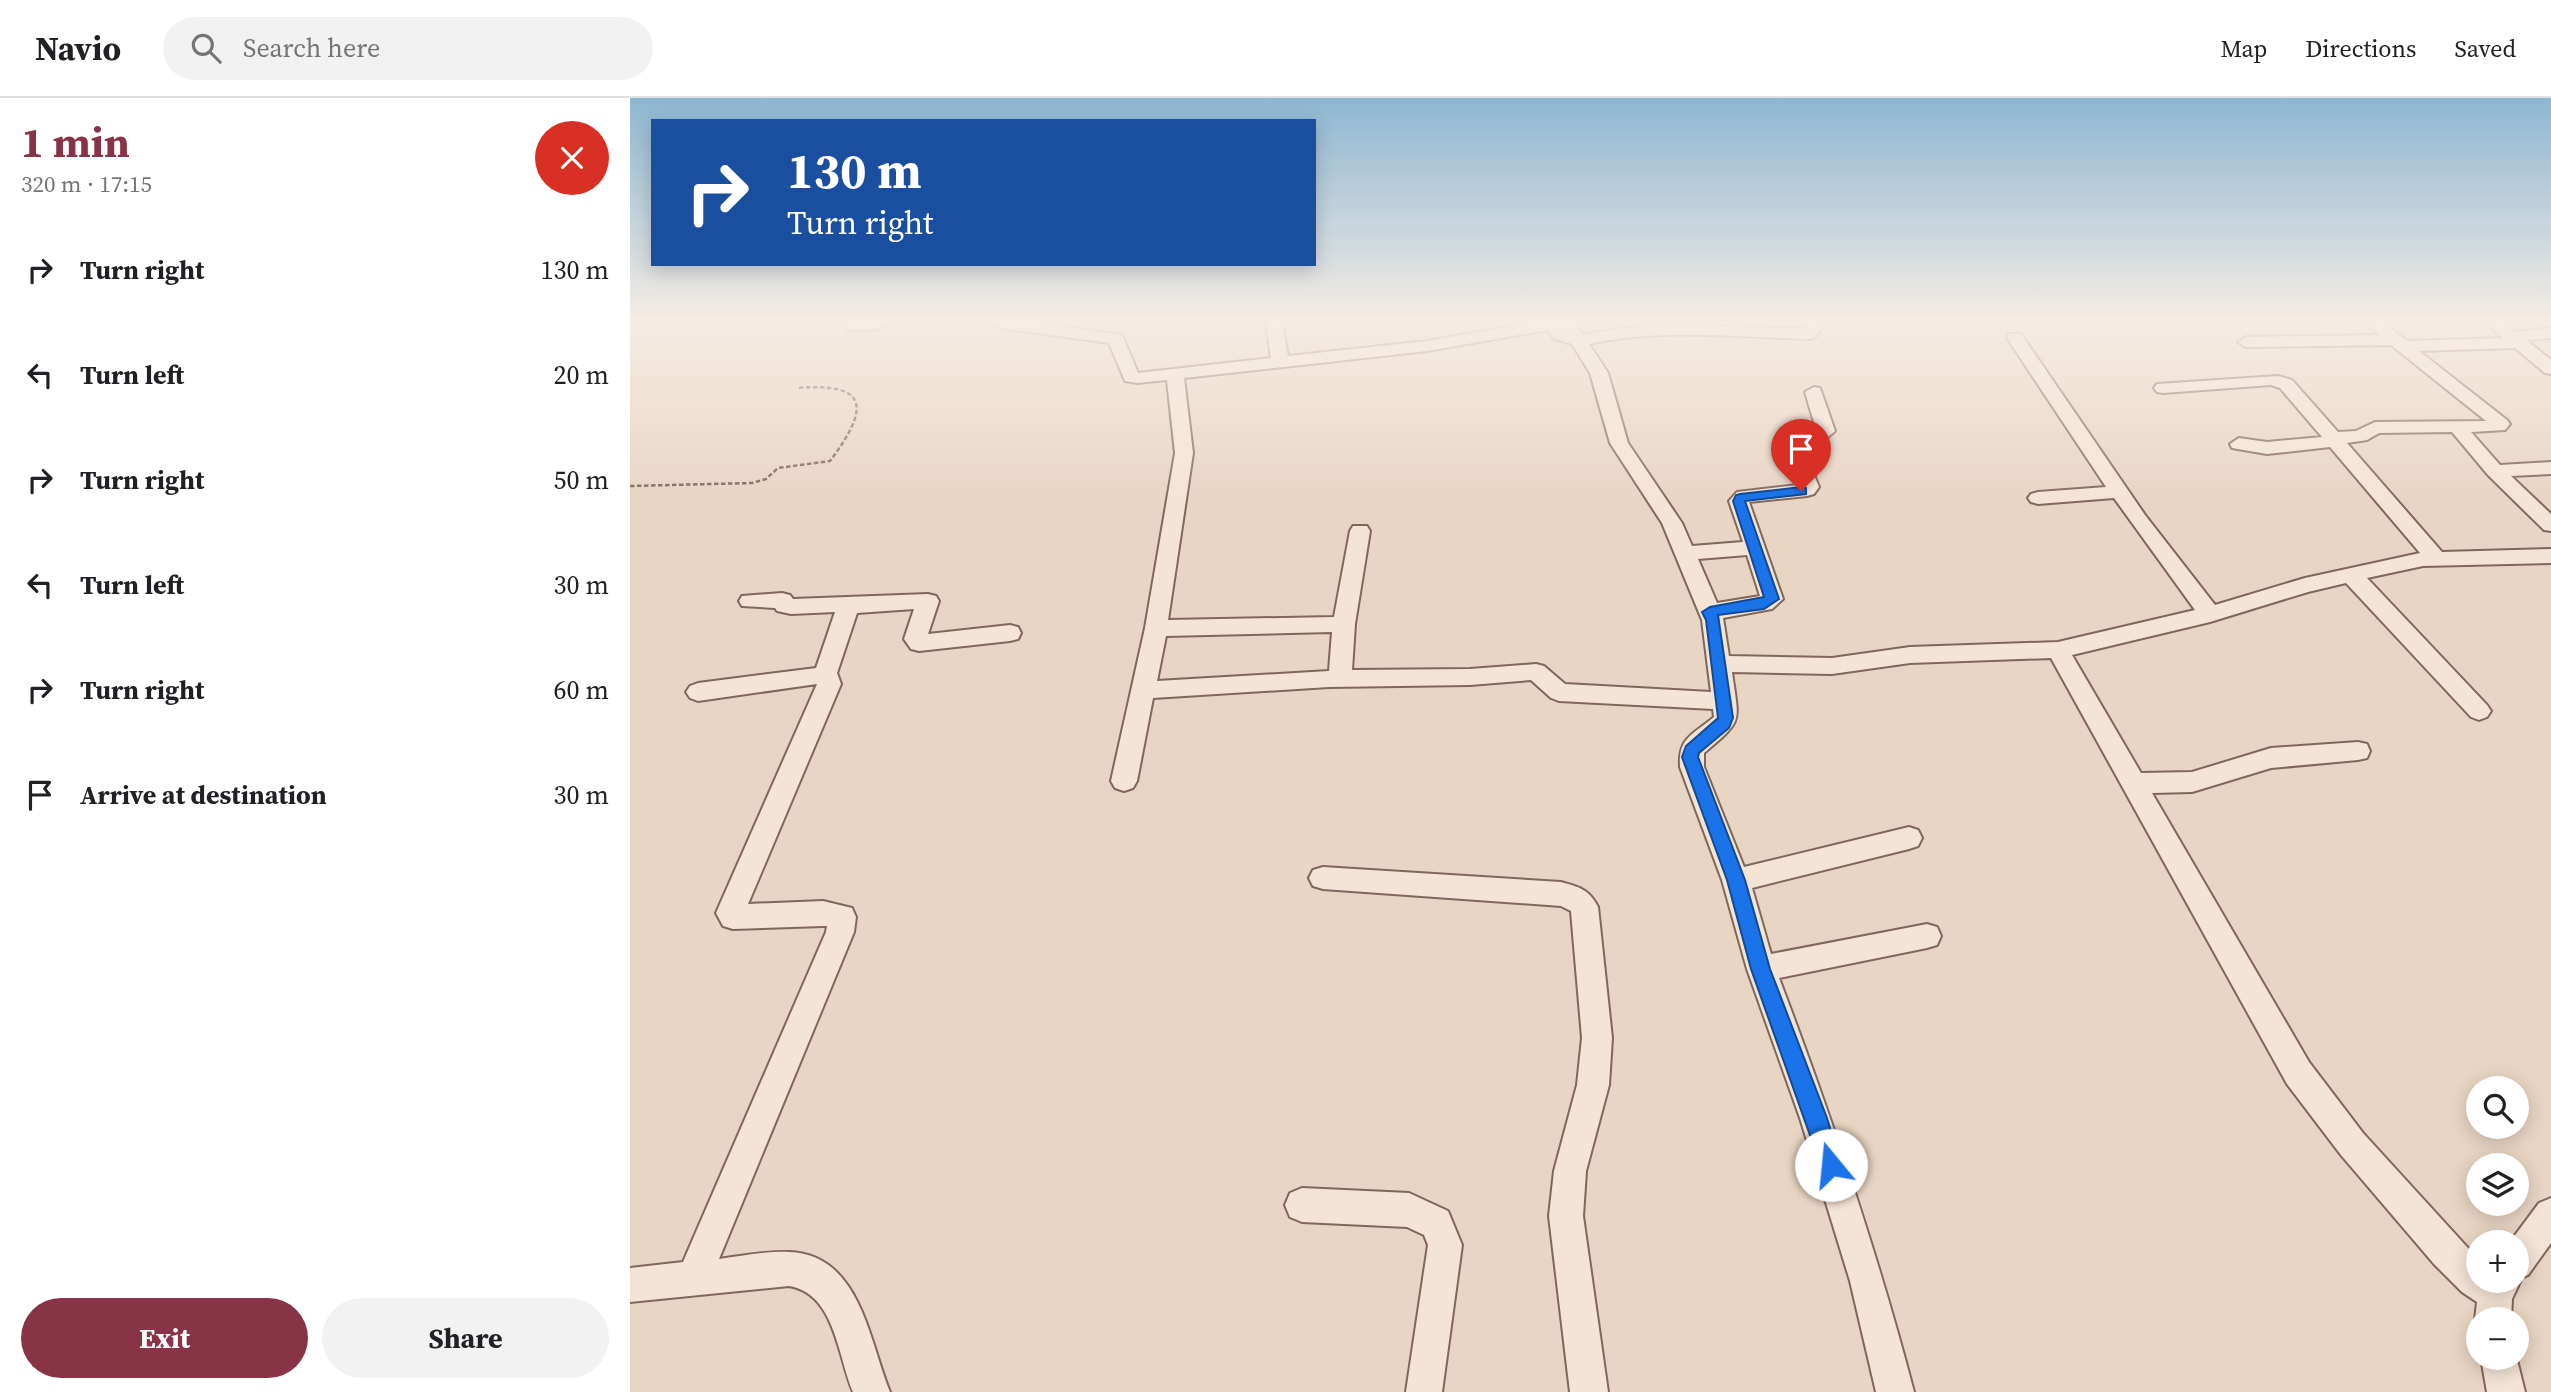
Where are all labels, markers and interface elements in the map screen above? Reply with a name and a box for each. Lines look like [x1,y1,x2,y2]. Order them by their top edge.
search box [163,17,653,80]
text: Navio [35,26,121,71]
icon: search [187,29,225,67]
text: Search here [243,30,380,66]
text: Map [2220,32,2267,65]
text: Directions [2305,32,2416,65]
text: Saved [2454,32,2516,65]
text: 1 min [21,113,130,171]
button: close [535,121,609,195]
text: 130 m [787,137,922,204]
icon: right [672,147,763,238]
text: 320 m · 17:15 [21,168,152,200]
text: Turn right [787,201,933,245]
icon: right [21,251,59,289]
text: Turn right [80,252,204,288]
text: 130 m [541,252,609,288]
icon: left [21,356,59,394]
text: Turn left [80,357,184,393]
text: 20 m [554,357,609,393]
pin [1771,419,1831,491]
icon: arrive [1782,430,1820,468]
icon: right [21,461,59,499]
text: Turn right [80,462,204,498]
text: 50 m [554,462,609,498]
icon: left [21,566,59,604]
text: Turn left [80,567,184,603]
text: 30 m [554,567,609,603]
icon: right [21,671,59,709]
text: Turn right [80,672,204,708]
text: 60 m [554,672,609,708]
icon: arrive [21,776,59,814]
text: Arrive at destination [80,777,327,813]
text: 30 m [554,777,609,813]
map controls [2466,1076,2529,1370]
button: search [2466,1076,2529,1139]
position arrow [1794,1128,1868,1202]
button: layers [2466,1153,2529,1216]
button: + [2466,1230,2529,1293]
button: Exit [21,1298,308,1378]
button: Share [322,1298,609,1378]
button: − [2466,1307,2529,1370]

